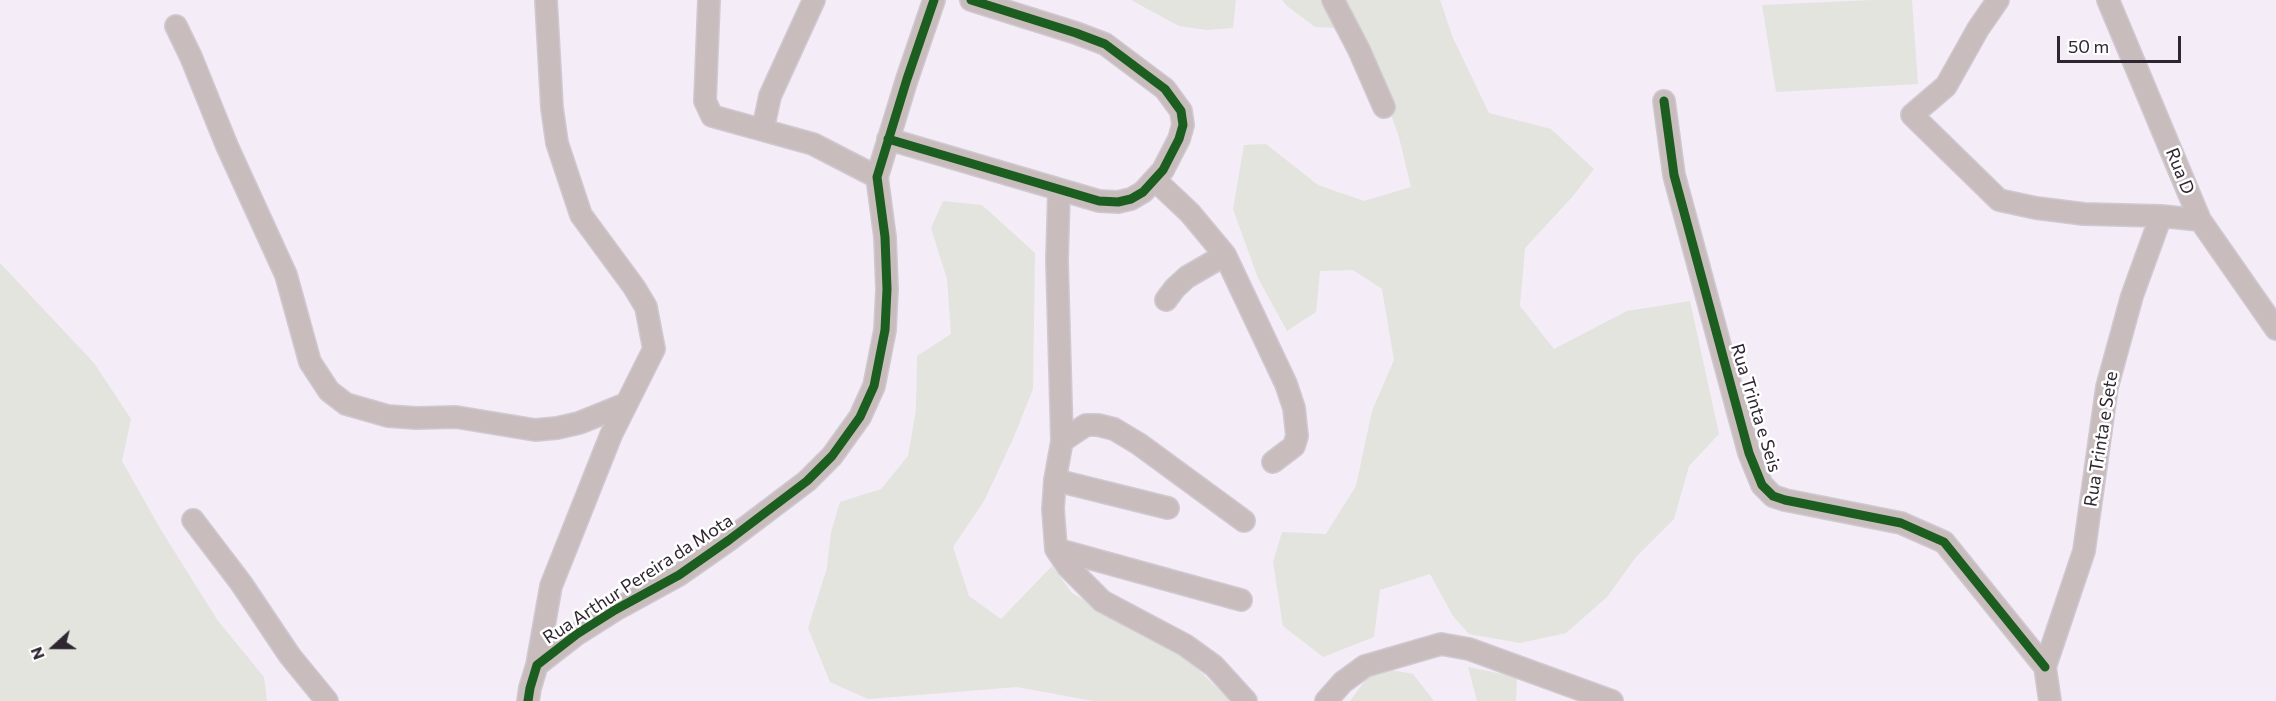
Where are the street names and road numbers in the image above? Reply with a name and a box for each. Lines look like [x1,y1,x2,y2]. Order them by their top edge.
street label: Rua D [2161,145,2199,197]
street label: Rua Trinta e Seis [1726,341,1786,475]
street label: Rua Trinta e Sete [2080,370,2122,508]
street label: Rua Arthur Pereira da Mota [539,509,737,649]

